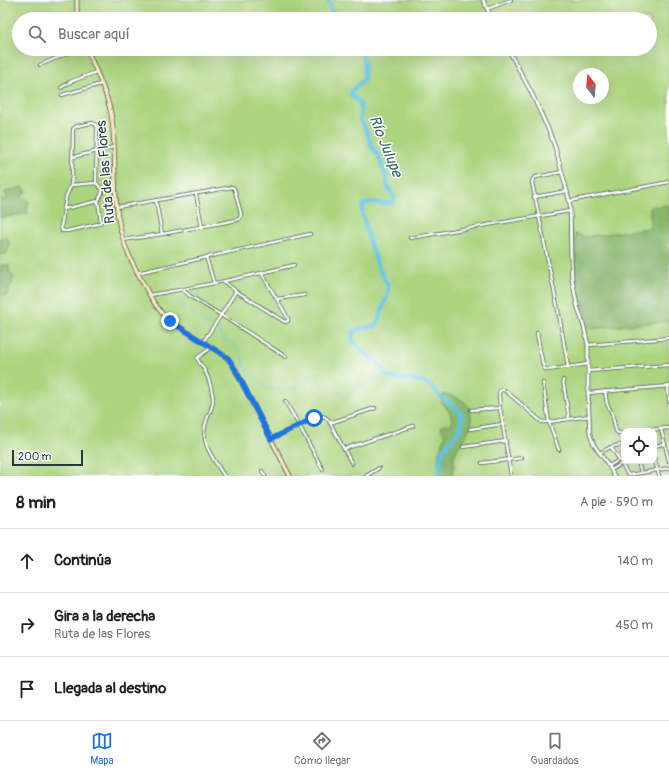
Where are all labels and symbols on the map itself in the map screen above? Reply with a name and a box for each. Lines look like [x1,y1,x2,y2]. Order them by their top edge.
north arrow [573,68,609,104]
water label: Río Julupe [365,113,407,181]
street label: Ruta de las Flores [92,119,118,224]
route end [161,312,179,330]
route start [305,409,323,427]
scale bar [12,448,83,467]

